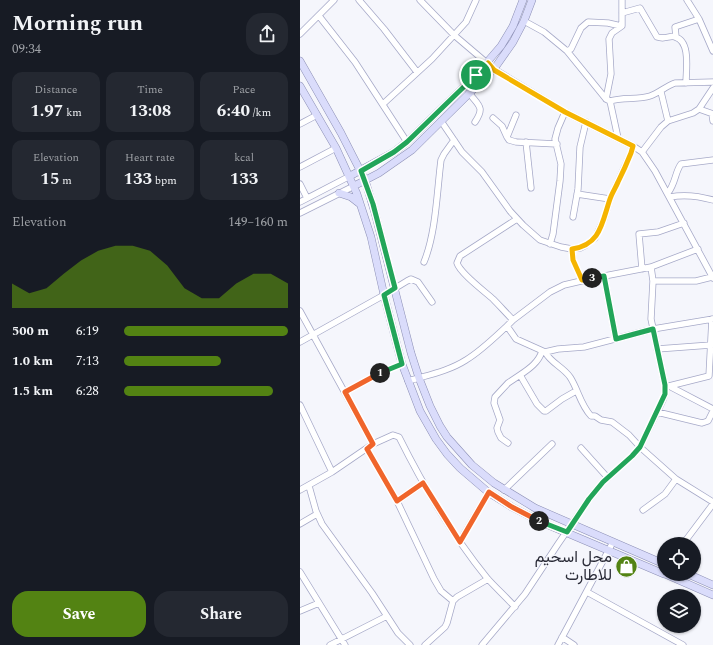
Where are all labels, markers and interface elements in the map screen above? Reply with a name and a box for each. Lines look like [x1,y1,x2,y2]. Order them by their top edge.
text: Morning run [12,7,143,40]
button: share [246,13,288,55]
text: 09:34 [12,39,41,59]
pin [459,58,493,92]
icon: arrive [465,64,487,86]
text: Distance [35,81,77,98]
text: Time [137,81,163,98]
text: Pace [233,81,255,98]
text: 1.97 [30,98,63,124]
text: 13:08 [129,98,171,124]
text: 6:40 [217,98,250,124]
text: km [63,104,82,121]
text: /km [250,104,271,121]
text: Elevation [33,149,79,166]
text: Heart rate [125,149,175,166]
text: kcal [234,149,254,166]
text: 15 [40,166,59,192]
text: 133 [123,166,152,192]
text: 133 [230,166,258,192]
text: m [59,172,72,189]
text: bpm [152,172,177,189]
text: Elevation [12,212,66,232]
text: 149–160 m [228,212,288,232]
pin: 3 [582,268,602,288]
text: 3 [589,269,595,286]
text: 500 m [12,321,49,341]
text: 6:19 [76,321,99,341]
text: 1.0 km [12,351,53,371]
text: 7:13 [76,351,99,371]
pin: 1 [370,363,390,383]
text: 1 [377,364,383,381]
text: 1.5 km [12,381,53,401]
text: 6:28 [76,381,99,401]
pin: 2 [529,511,549,531]
text: 2 [536,512,542,529]
map controls [657,537,701,633]
button: locate [657,537,701,581]
place label: محل اسحيم للاطارت [535,545,612,587]
shop icon: محل اسحيم للاطارت [614,553,640,579]
button: layers [657,589,701,633]
button: Save [12,591,146,637]
button: Share [154,591,288,637]

